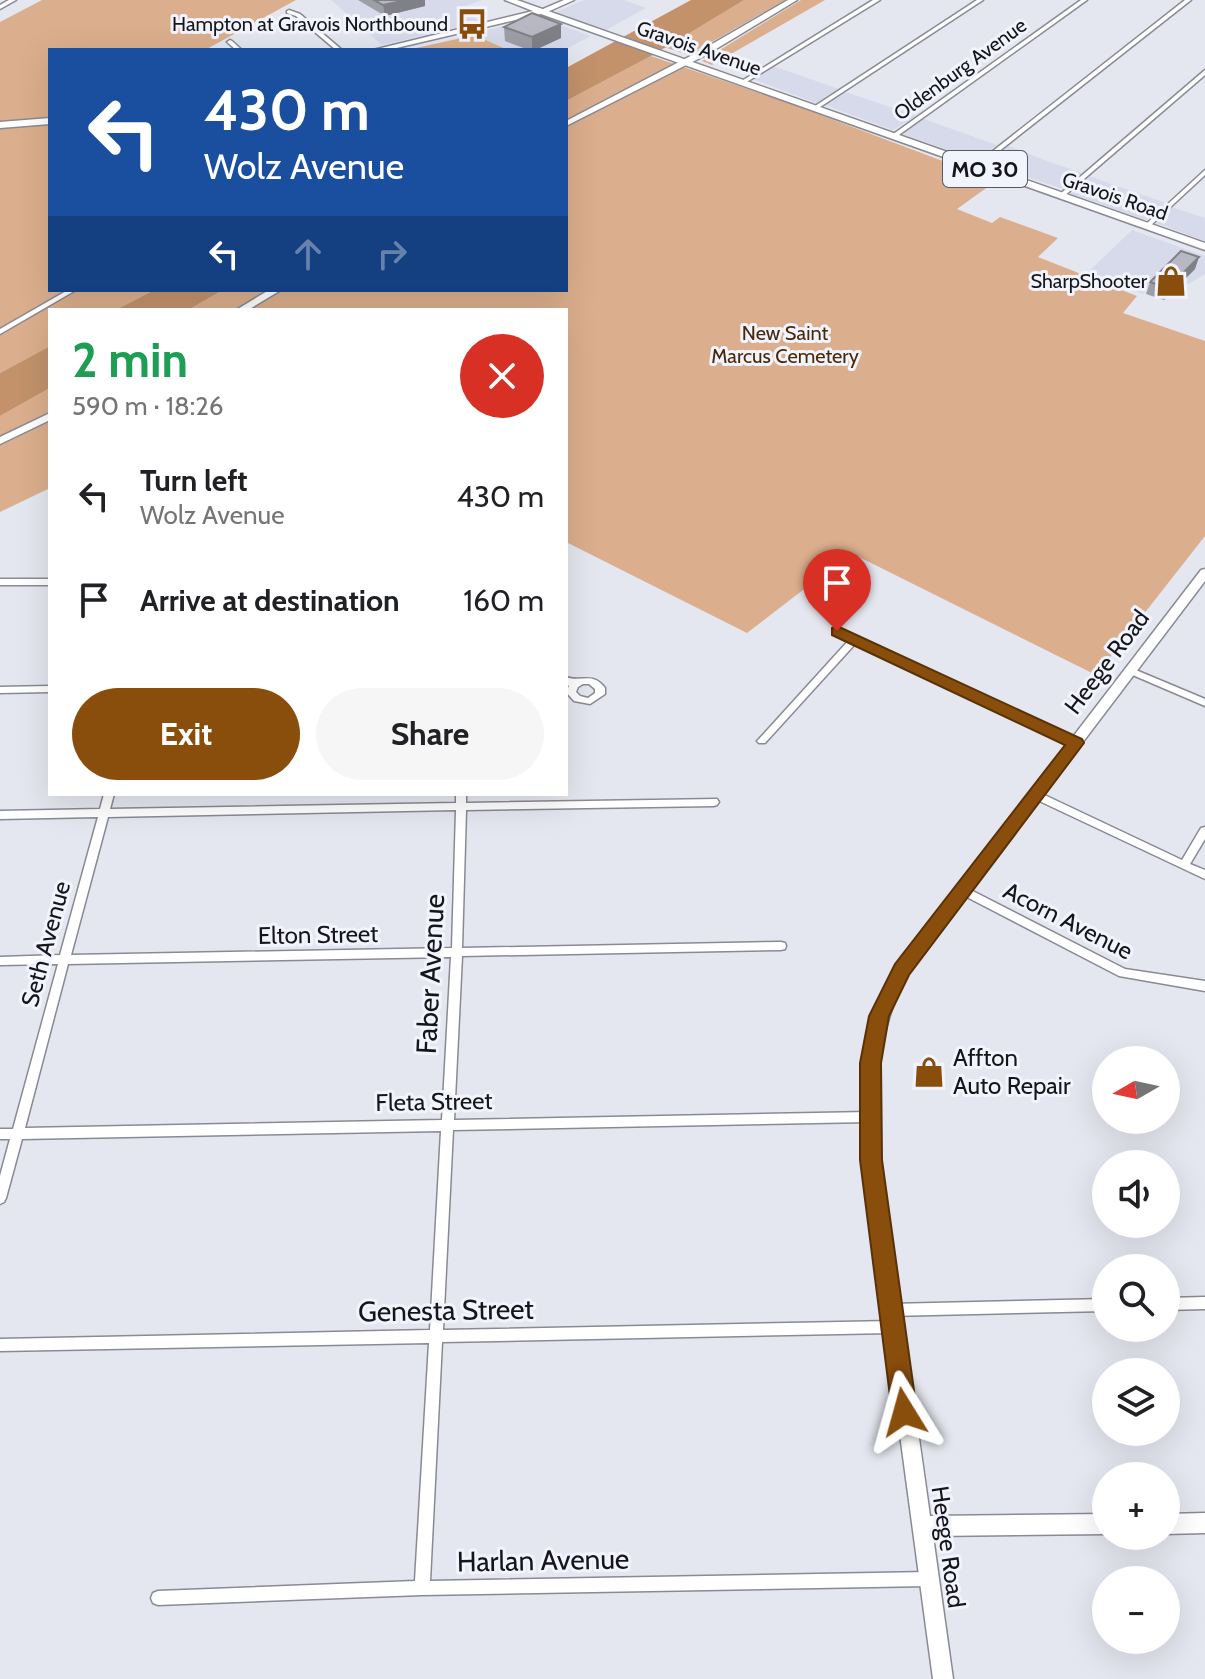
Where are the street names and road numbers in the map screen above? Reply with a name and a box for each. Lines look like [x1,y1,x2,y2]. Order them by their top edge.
street label: Oldenburg Avenue [889,13,1031,125]
street label: Gravois Avenue [634,16,764,80]
road number: MO 30 [943,151,1027,187]
street label: Gravois Road [1059,167,1171,225]
street label: Heege Road [1058,604,1155,719]
street label: Acorn Avenue [999,876,1138,965]
street label: Seth Avenue [15,878,76,1010]
street label: Faber Avenue [409,893,451,1055]
street label: Elton Street [257,919,379,950]
street label: Fleta Street [375,1086,493,1117]
street label: Genesta Street [358,1291,534,1329]
street label: Heege Road [926,1484,971,1610]
street label: Harlan Avenue [456,1541,630,1579]

